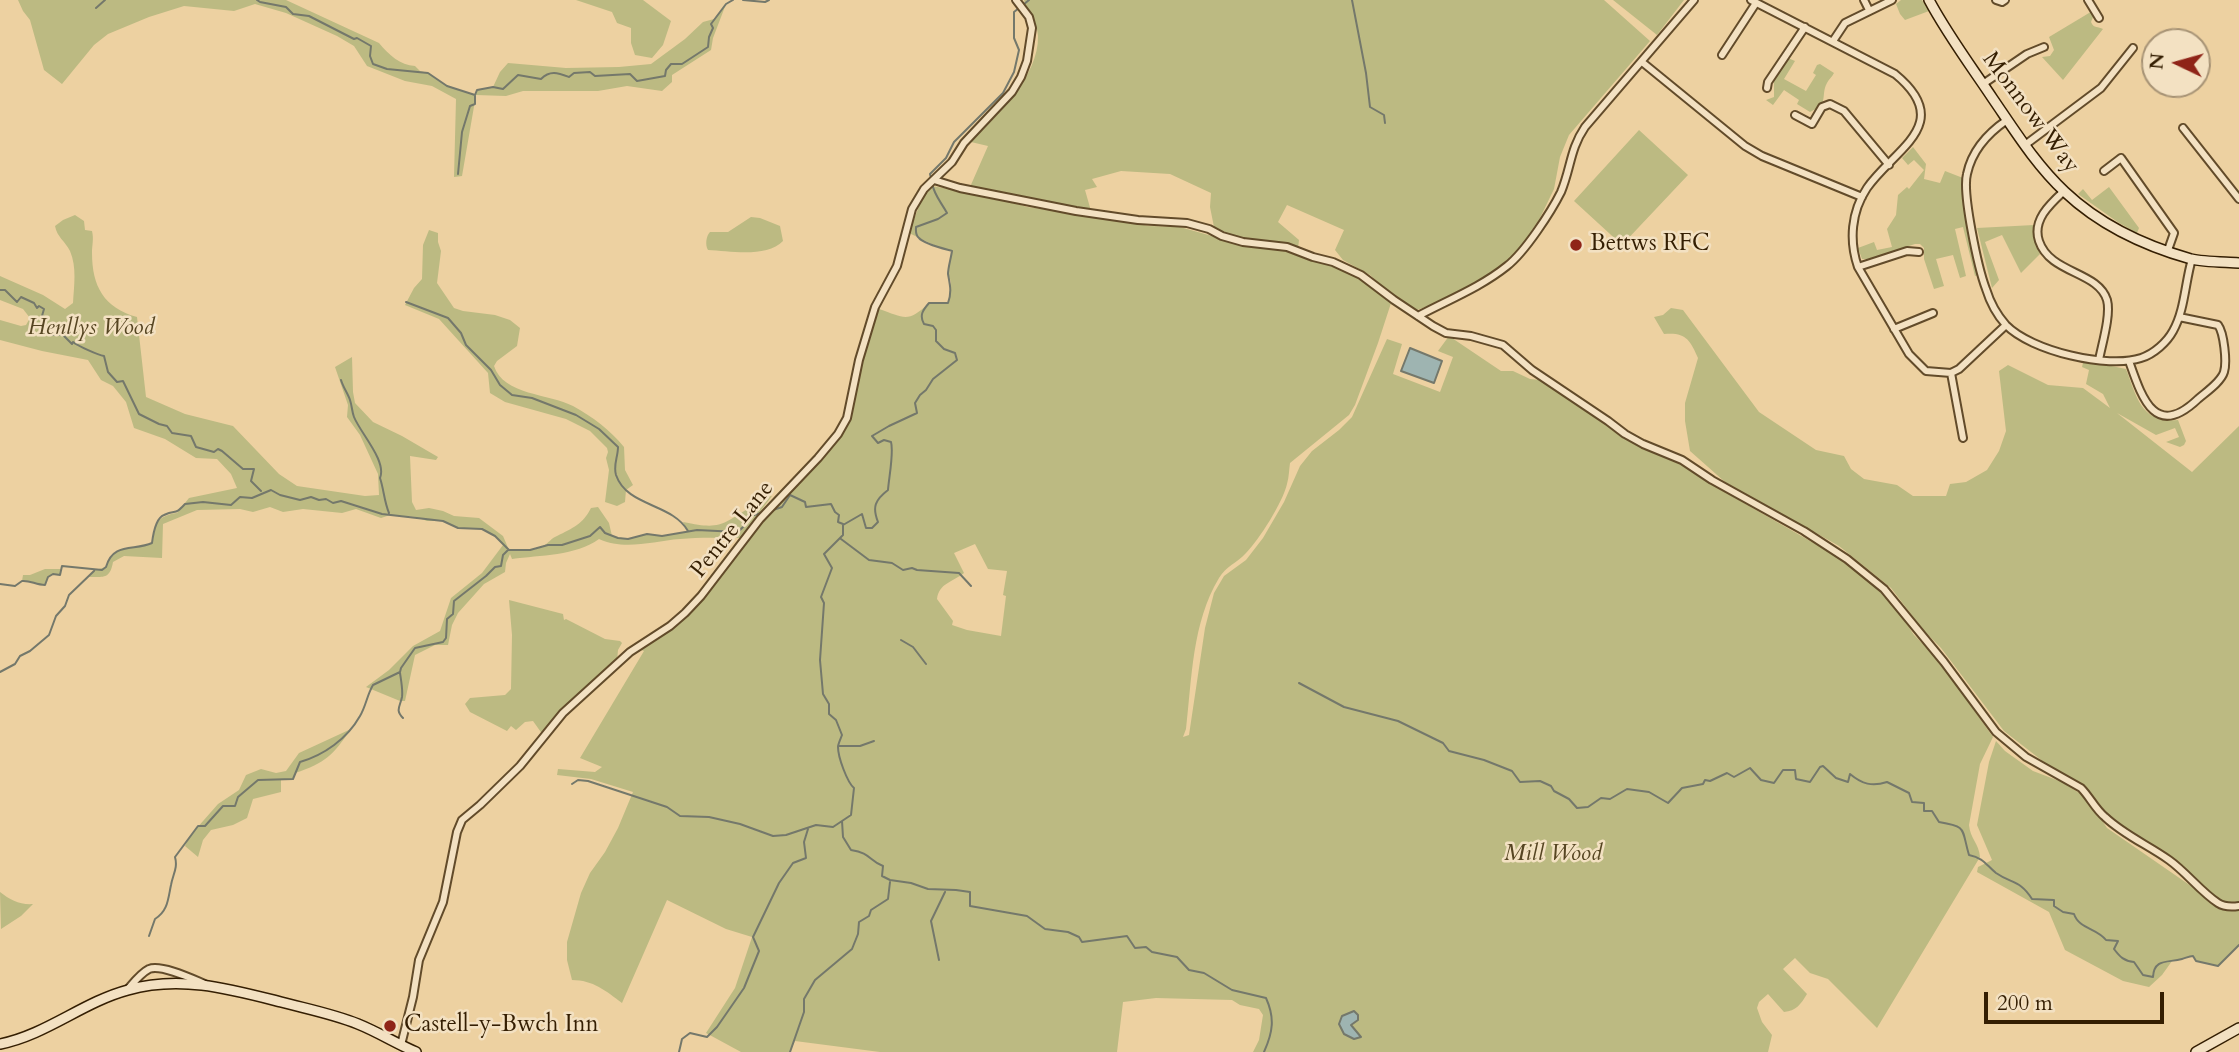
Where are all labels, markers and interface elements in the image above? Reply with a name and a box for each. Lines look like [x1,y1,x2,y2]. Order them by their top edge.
north arrow [2141,28,2211,98]
street label: Monnow Way [1975,47,2085,179]
text: N [2143,52,2171,71]
place label: Bettws RFC [1590,231,1710,259]
marker: Bettws RFC [1568,237,1584,253]
park label: Henllys Wood [27,315,155,343]
street label: Pentre Lane [686,476,780,584]
park label: Mill Wood [1504,841,1602,869]
scale bar [1987,978,2167,1022]
text: 200 m [1997,989,2053,1018]
place label: Castell-y-Bwch Inn [404,1012,599,1040]
marker: Castell-y-Bwch Inn [382,1018,398,1034]

